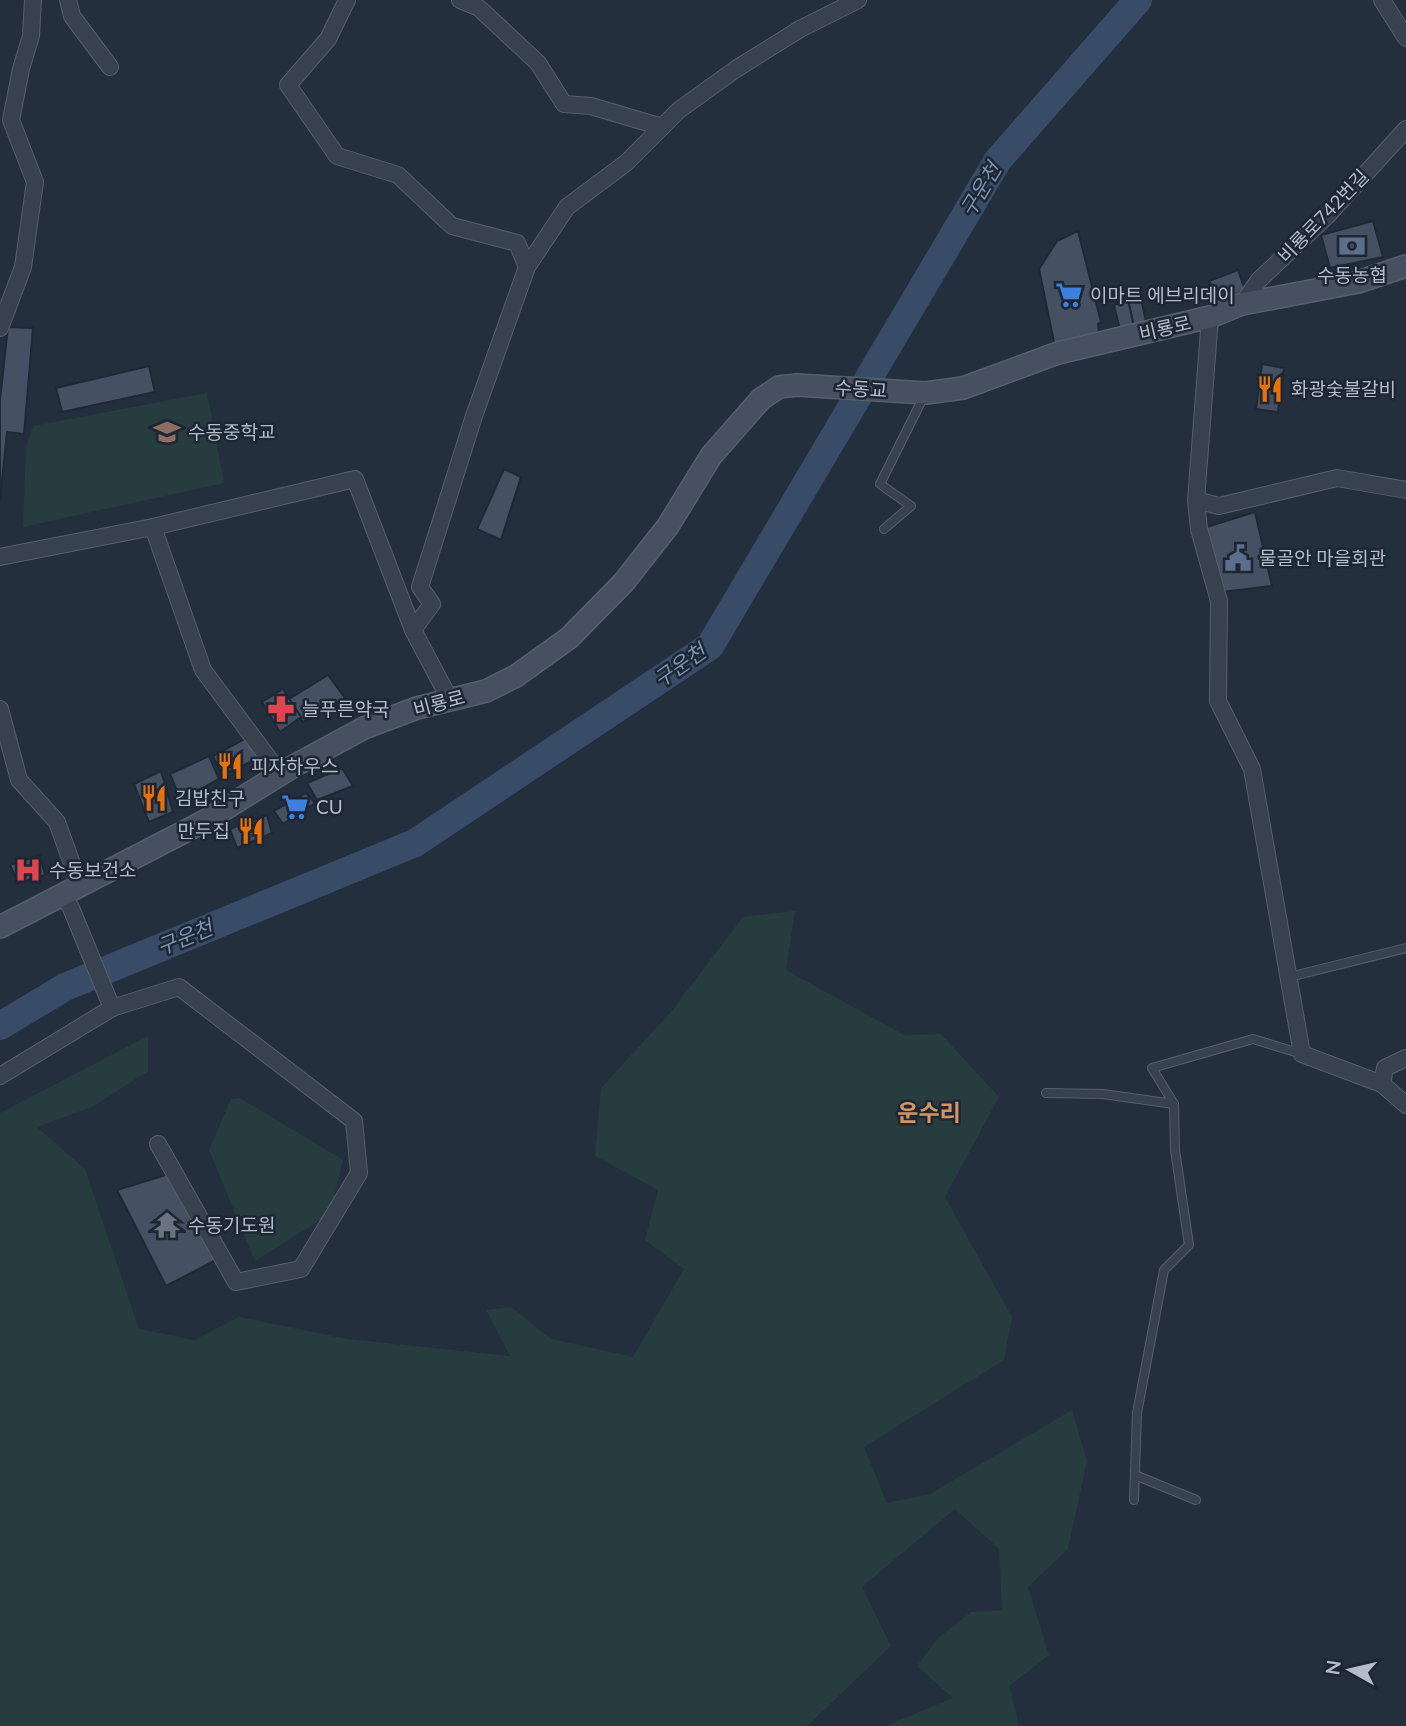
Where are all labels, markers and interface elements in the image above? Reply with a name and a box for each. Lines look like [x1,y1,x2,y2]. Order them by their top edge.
water label: 구운천 [954,156,1007,221]
street label: 비룡로742번길 [1273,164,1373,267]
bank icon: 수동농협 [1337,231,1367,261]
place label: 수동농협 [1317,263,1387,286]
supermarket icon: 이마트 에브리데이 [1054,280,1084,310]
place label: 이마트 에브리데이 [1090,283,1235,306]
street label: 비룡로 [1137,310,1193,345]
restaurant icon: 화광숯불갈비 [1255,374,1285,404]
street label: 수동교 [834,375,888,402]
place label: 화광숯불갈비 [1291,377,1396,400]
school or university icon: 수동중학교 [152,417,182,447]
place label: 수동중학교 [188,420,275,443]
public building icon: 물골안 마을회관 [1223,543,1253,573]
place label: 물골안 마을회관 [1259,546,1386,569]
water label: 구운천 [648,636,712,692]
street label: 비룡로 [411,685,467,720]
pharmacy icon: 늘푸른약국 [266,694,296,724]
place label: 늘푸른약국 [302,697,389,720]
restaurant icon: 피자하우스 [215,751,245,781]
place label: 피자하우스 [251,754,338,777]
restaurant icon: 김밥친구 [139,783,169,813]
place label: 김밥친구 [175,786,245,809]
supermarket icon: CU [280,792,310,822]
place label: CU [316,795,343,818]
restaurant icon: 만두집 [236,816,266,846]
place label: 만두집 [178,819,230,842]
hospital icon: 수동보건소 [13,855,43,885]
place label: 수동보건소 [49,858,136,881]
water label: 구운천 [153,913,218,959]
district label: 운수리 [897,1098,961,1126]
temple icon: 수동기도원 [152,1210,182,1240]
place label: 수동기도원 [188,1213,275,1236]
north arrow [1315,1635,1385,1705]
text: N [1320,1659,1345,1676]

